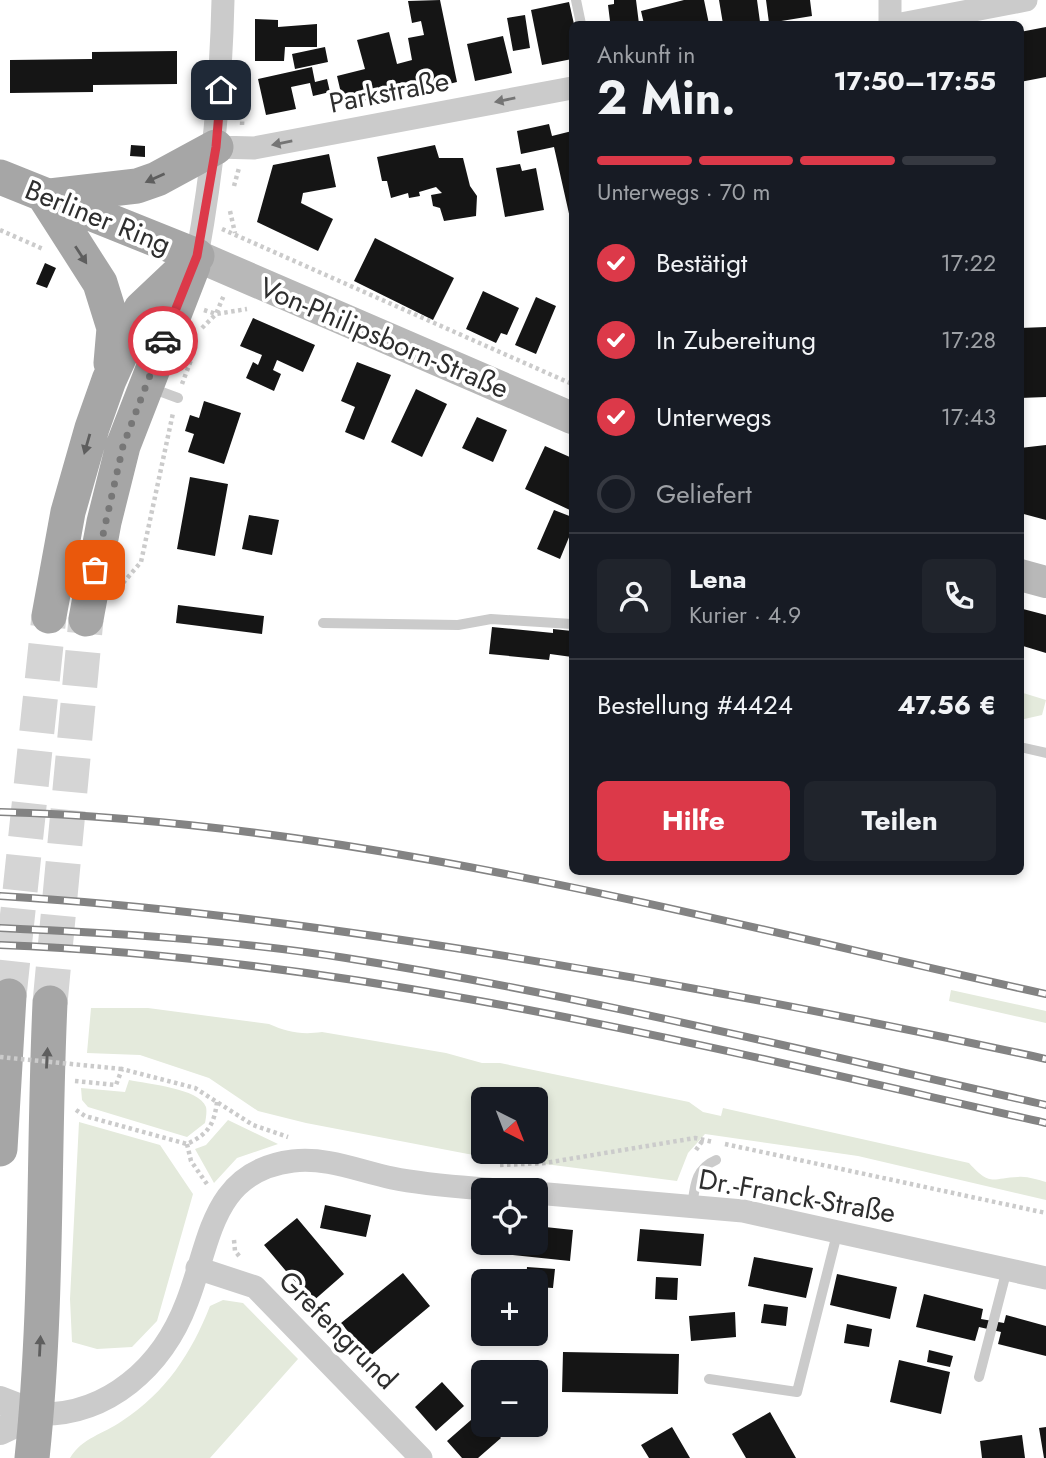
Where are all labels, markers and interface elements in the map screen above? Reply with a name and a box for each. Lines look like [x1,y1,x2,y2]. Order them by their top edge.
text: Ankunft in [597,38,695,72]
pin [191,60,251,120]
street label: Parkstraße [326,60,452,124]
text: 17:50–17:55 [834,62,996,100]
text: 2 Min. [597,65,736,131]
icon: home [202,71,240,109]
one-way arrow [494,95,516,106]
one-way arrow [271,137,293,148]
street label: Berliner Ring [19,169,177,265]
one-way arrow [145,172,165,184]
text: Unterwegs · 70 m [597,175,770,209]
icon: check [597,244,635,282]
text: Bestätigt [656,244,747,282]
one-way arrow [75,245,88,264]
text: 17:22 [941,246,996,280]
street label: Von-Philipsborn-Straße [253,267,515,409]
courier [128,306,198,376]
icon: check [597,321,635,359]
text: In Zubereitung [656,321,816,359]
icon: car [144,322,182,360]
text: 17:28 [941,323,996,357]
icon: check [597,398,635,436]
text: Unterwegs [656,398,771,436]
text: 17:43 [941,400,996,434]
one-way arrow [81,434,92,456]
text: Geliefert [656,475,752,513]
pin [65,540,125,600]
icon: bag [76,551,114,589]
button: person [597,559,671,633]
button: phone [922,559,996,633]
text: Lena [689,560,747,598]
text: Kurier · 4.9 [689,598,801,632]
text: Bestellung #4424 [597,686,793,724]
text: 47.56 € [897,686,996,724]
button: Hilfe [597,781,790,861]
button: Teilen [804,781,996,861]
one-way arrow [42,1047,53,1069]
north arrow [471,1087,548,1164]
map controls [471,1087,548,1437]
street label: Dr.-Franck-Straße [695,1158,899,1234]
button: locate [471,1178,548,1255]
street label: Grefengrund [269,1261,407,1399]
button: + [471,1269,548,1346]
one-way arrow [34,1334,45,1356]
button: − [471,1360,548,1437]

